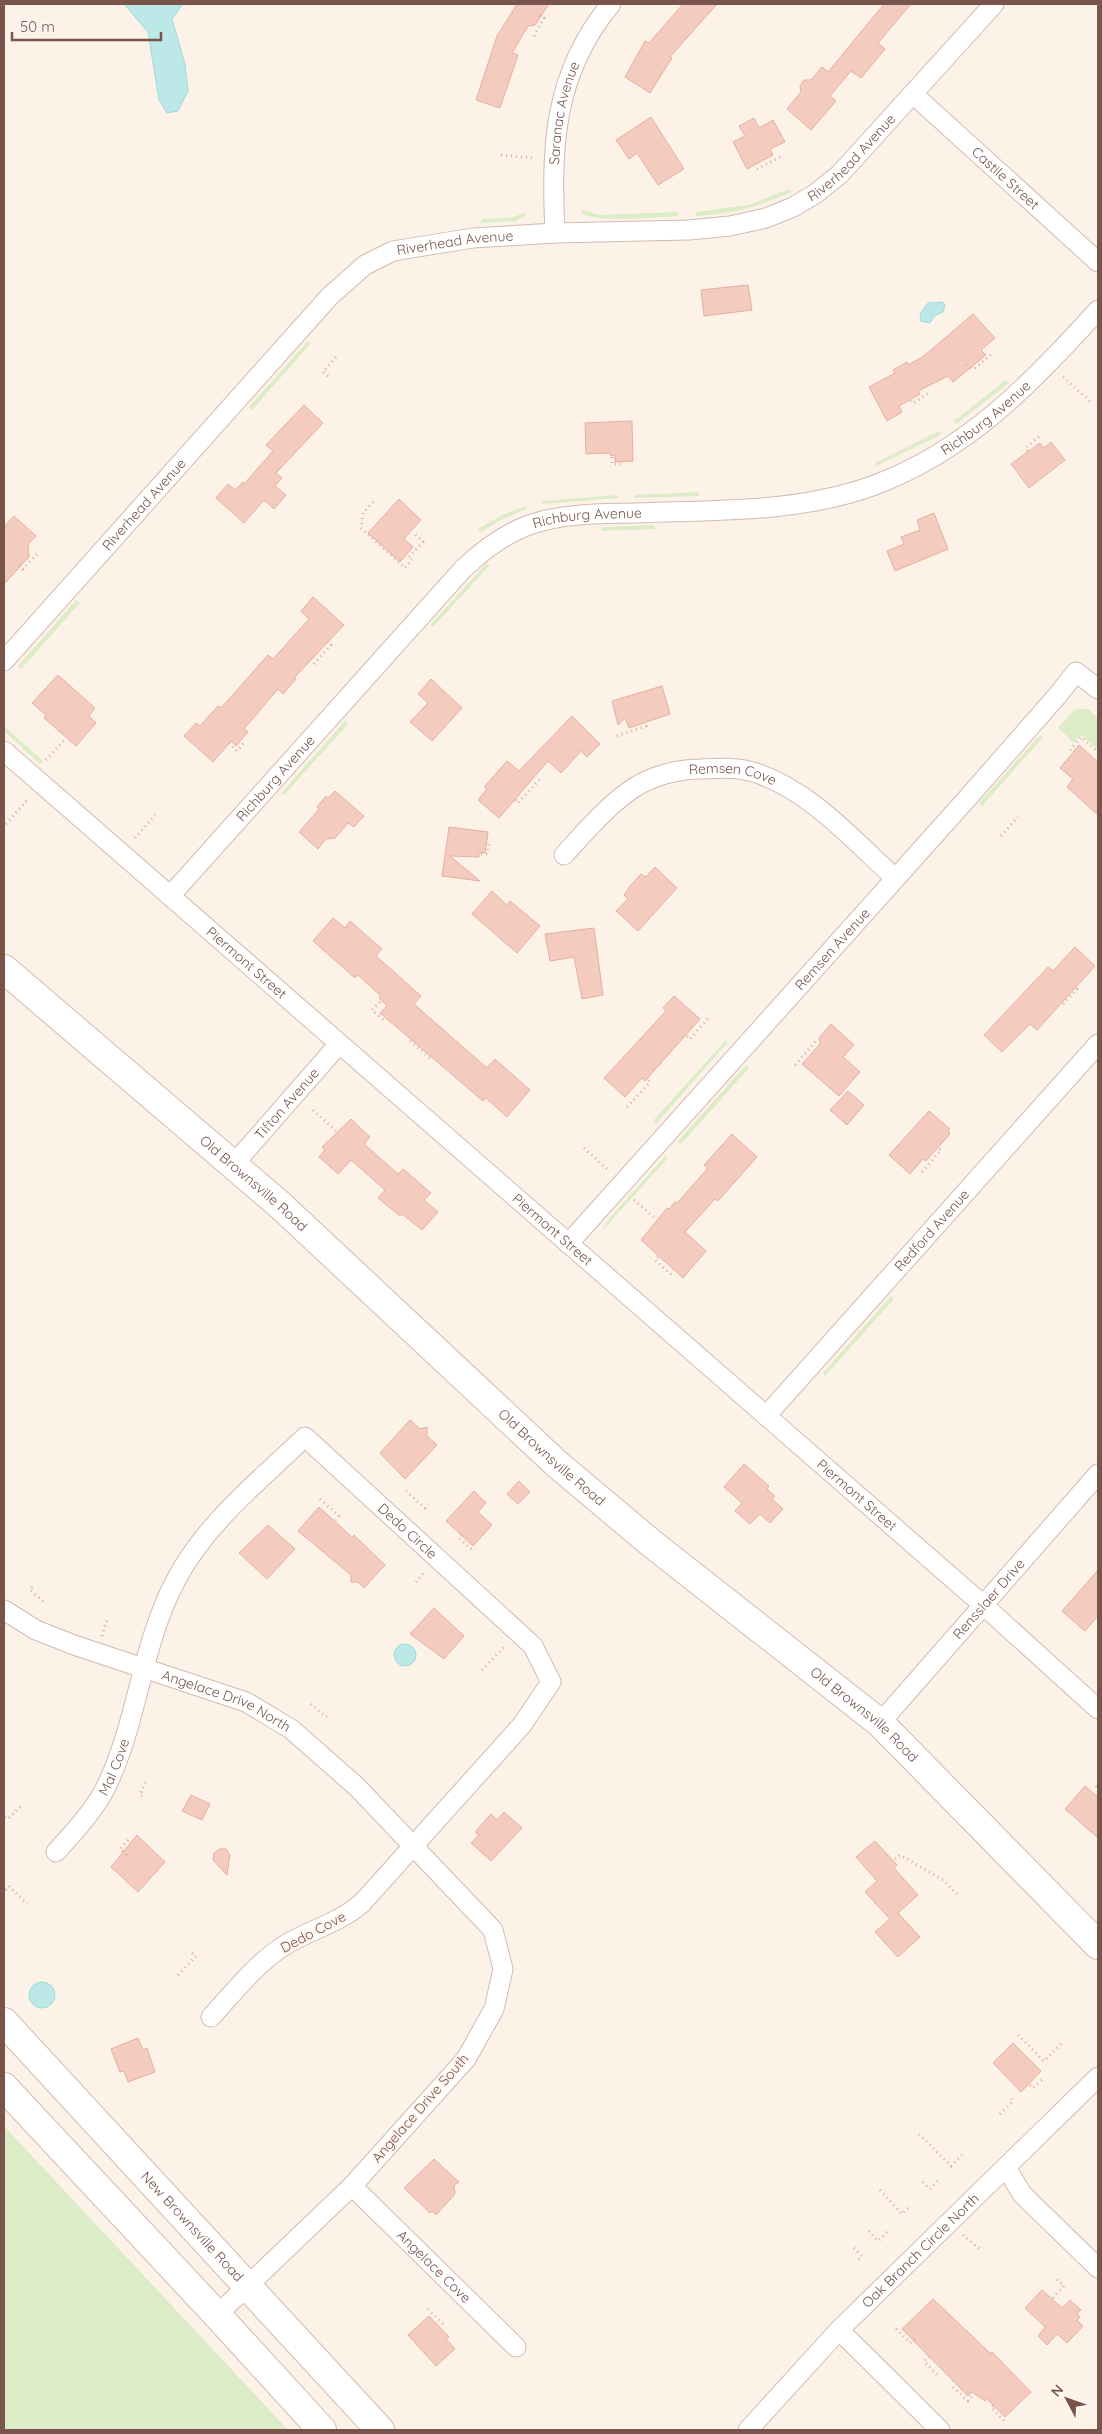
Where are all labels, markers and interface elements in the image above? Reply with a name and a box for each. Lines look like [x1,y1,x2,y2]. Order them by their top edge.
scale bar [12,10,161,42]
text: 50 m [20,17,55,36]
street label: Saranac Avenue [545,58,583,165]
street label: Riverhead Avenue [804,110,899,205]
street label: Castile Street [968,143,1043,213]
street label: Riverhead Avenue [395,227,514,259]
street label: Richburg Avenue [938,377,1034,459]
street label: Riverhead Avenue [98,454,190,554]
street label: Richburg Avenue [530,504,642,532]
street label: Richburg Avenue [232,731,319,825]
street label: Remsen Cove [688,759,780,789]
street label: Remsen Avenue [791,904,874,994]
street label: Piermont Street [203,923,291,1003]
street label: Tifton Avenue [250,1064,323,1143]
street label: Old Brownsville Road [196,1131,311,1235]
street label: Redford Avenue [890,1185,973,1275]
street label: Piermont Street [509,1190,597,1270]
street label: Old Brownsville Road [495,1405,609,1510]
street label: Piermont Street [813,1455,901,1535]
street label: Dedo Circle [374,1499,441,1563]
street label: Rensslaer Drive [949,1555,1029,1643]
street label: Old Brownsville Road [807,1663,922,1766]
street label: Angelace Drive North [160,1666,294,1736]
street label: Mal Cove [94,1736,133,1799]
street label: Dedo Cove [277,1907,349,1957]
street label: Angelace Drive South [368,2050,472,2166]
street label: New Brownsville Road [137,2168,248,2285]
street label: Oak Branch Circle North [858,2189,983,2312]
street label: Angelace Cove [393,2226,475,2307]
north arrow [1042,2374,1092,2424]
text: N [1047,2381,1067,2400]

